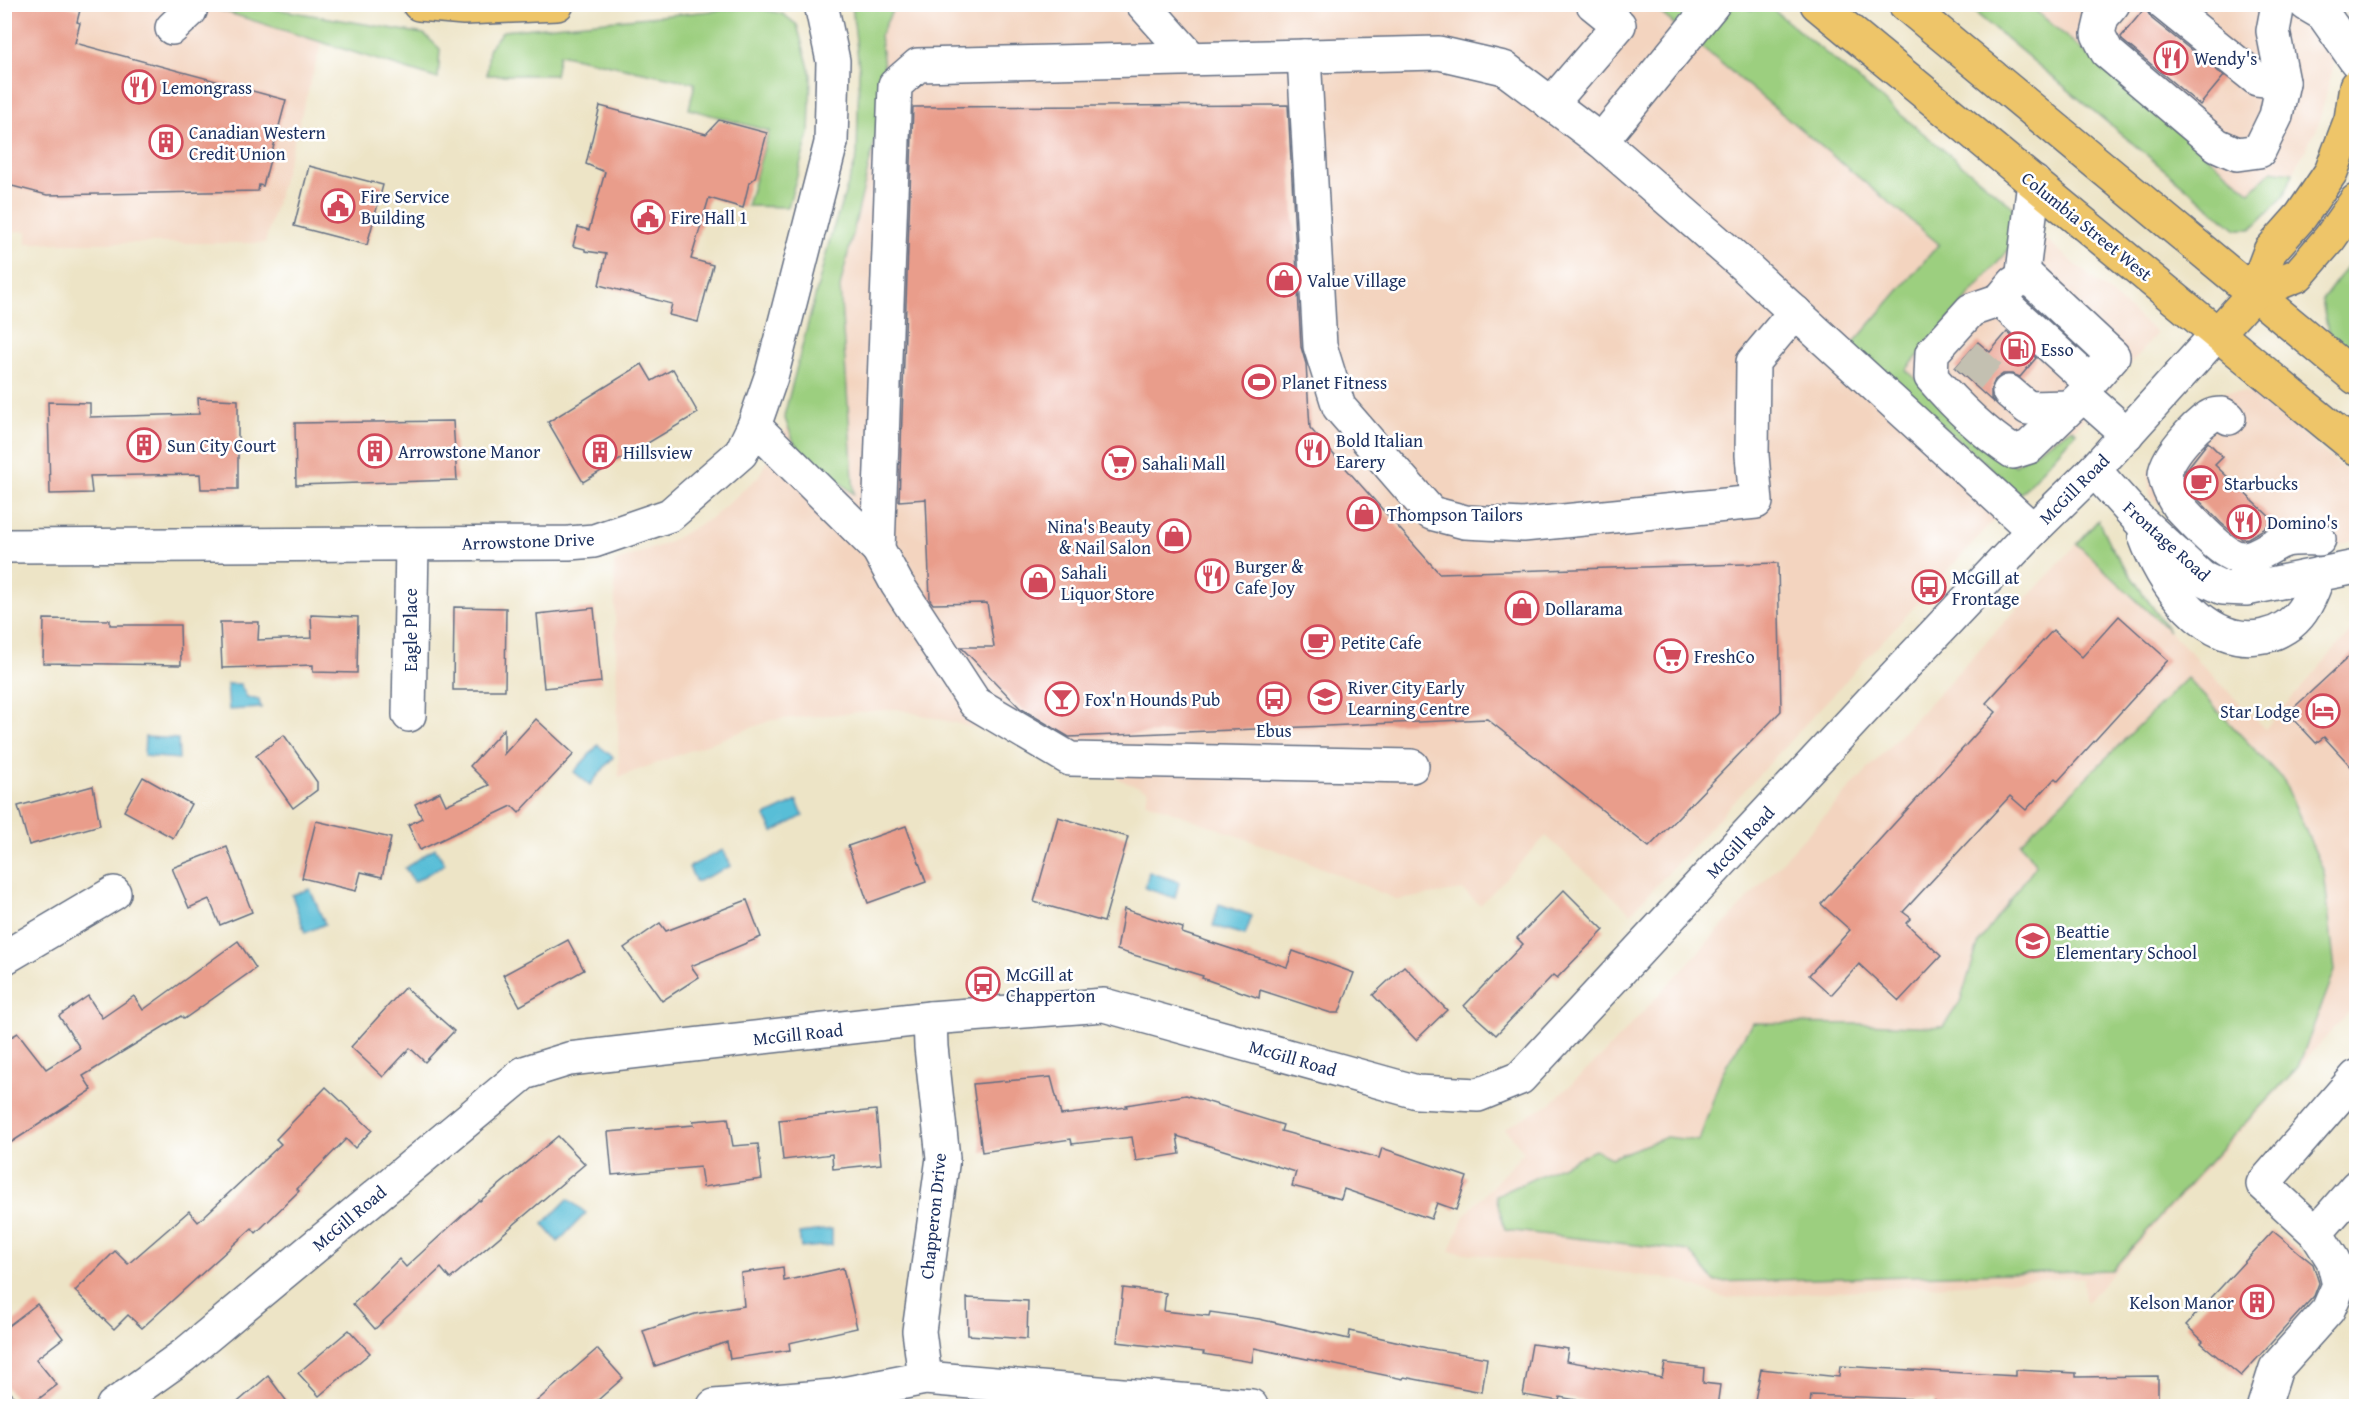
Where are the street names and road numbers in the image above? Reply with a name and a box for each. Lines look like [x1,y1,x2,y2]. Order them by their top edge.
street label: Columbia Street West [2016,165,2159,288]
street label: McGill Road [2033,447,2116,530]
street label: Frontage Road [2117,494,2217,588]
street label: Arrowstone Drive [461,525,595,557]
street label: Eagle Place [397,588,424,672]
street label: McGill Road [1699,800,1781,884]
street label: McGill Road [752,1016,845,1052]
street label: McGill Road [1246,1033,1340,1084]
street label: Chapperon Drive [913,1151,953,1281]
street label: McGill Road [306,1178,392,1257]

